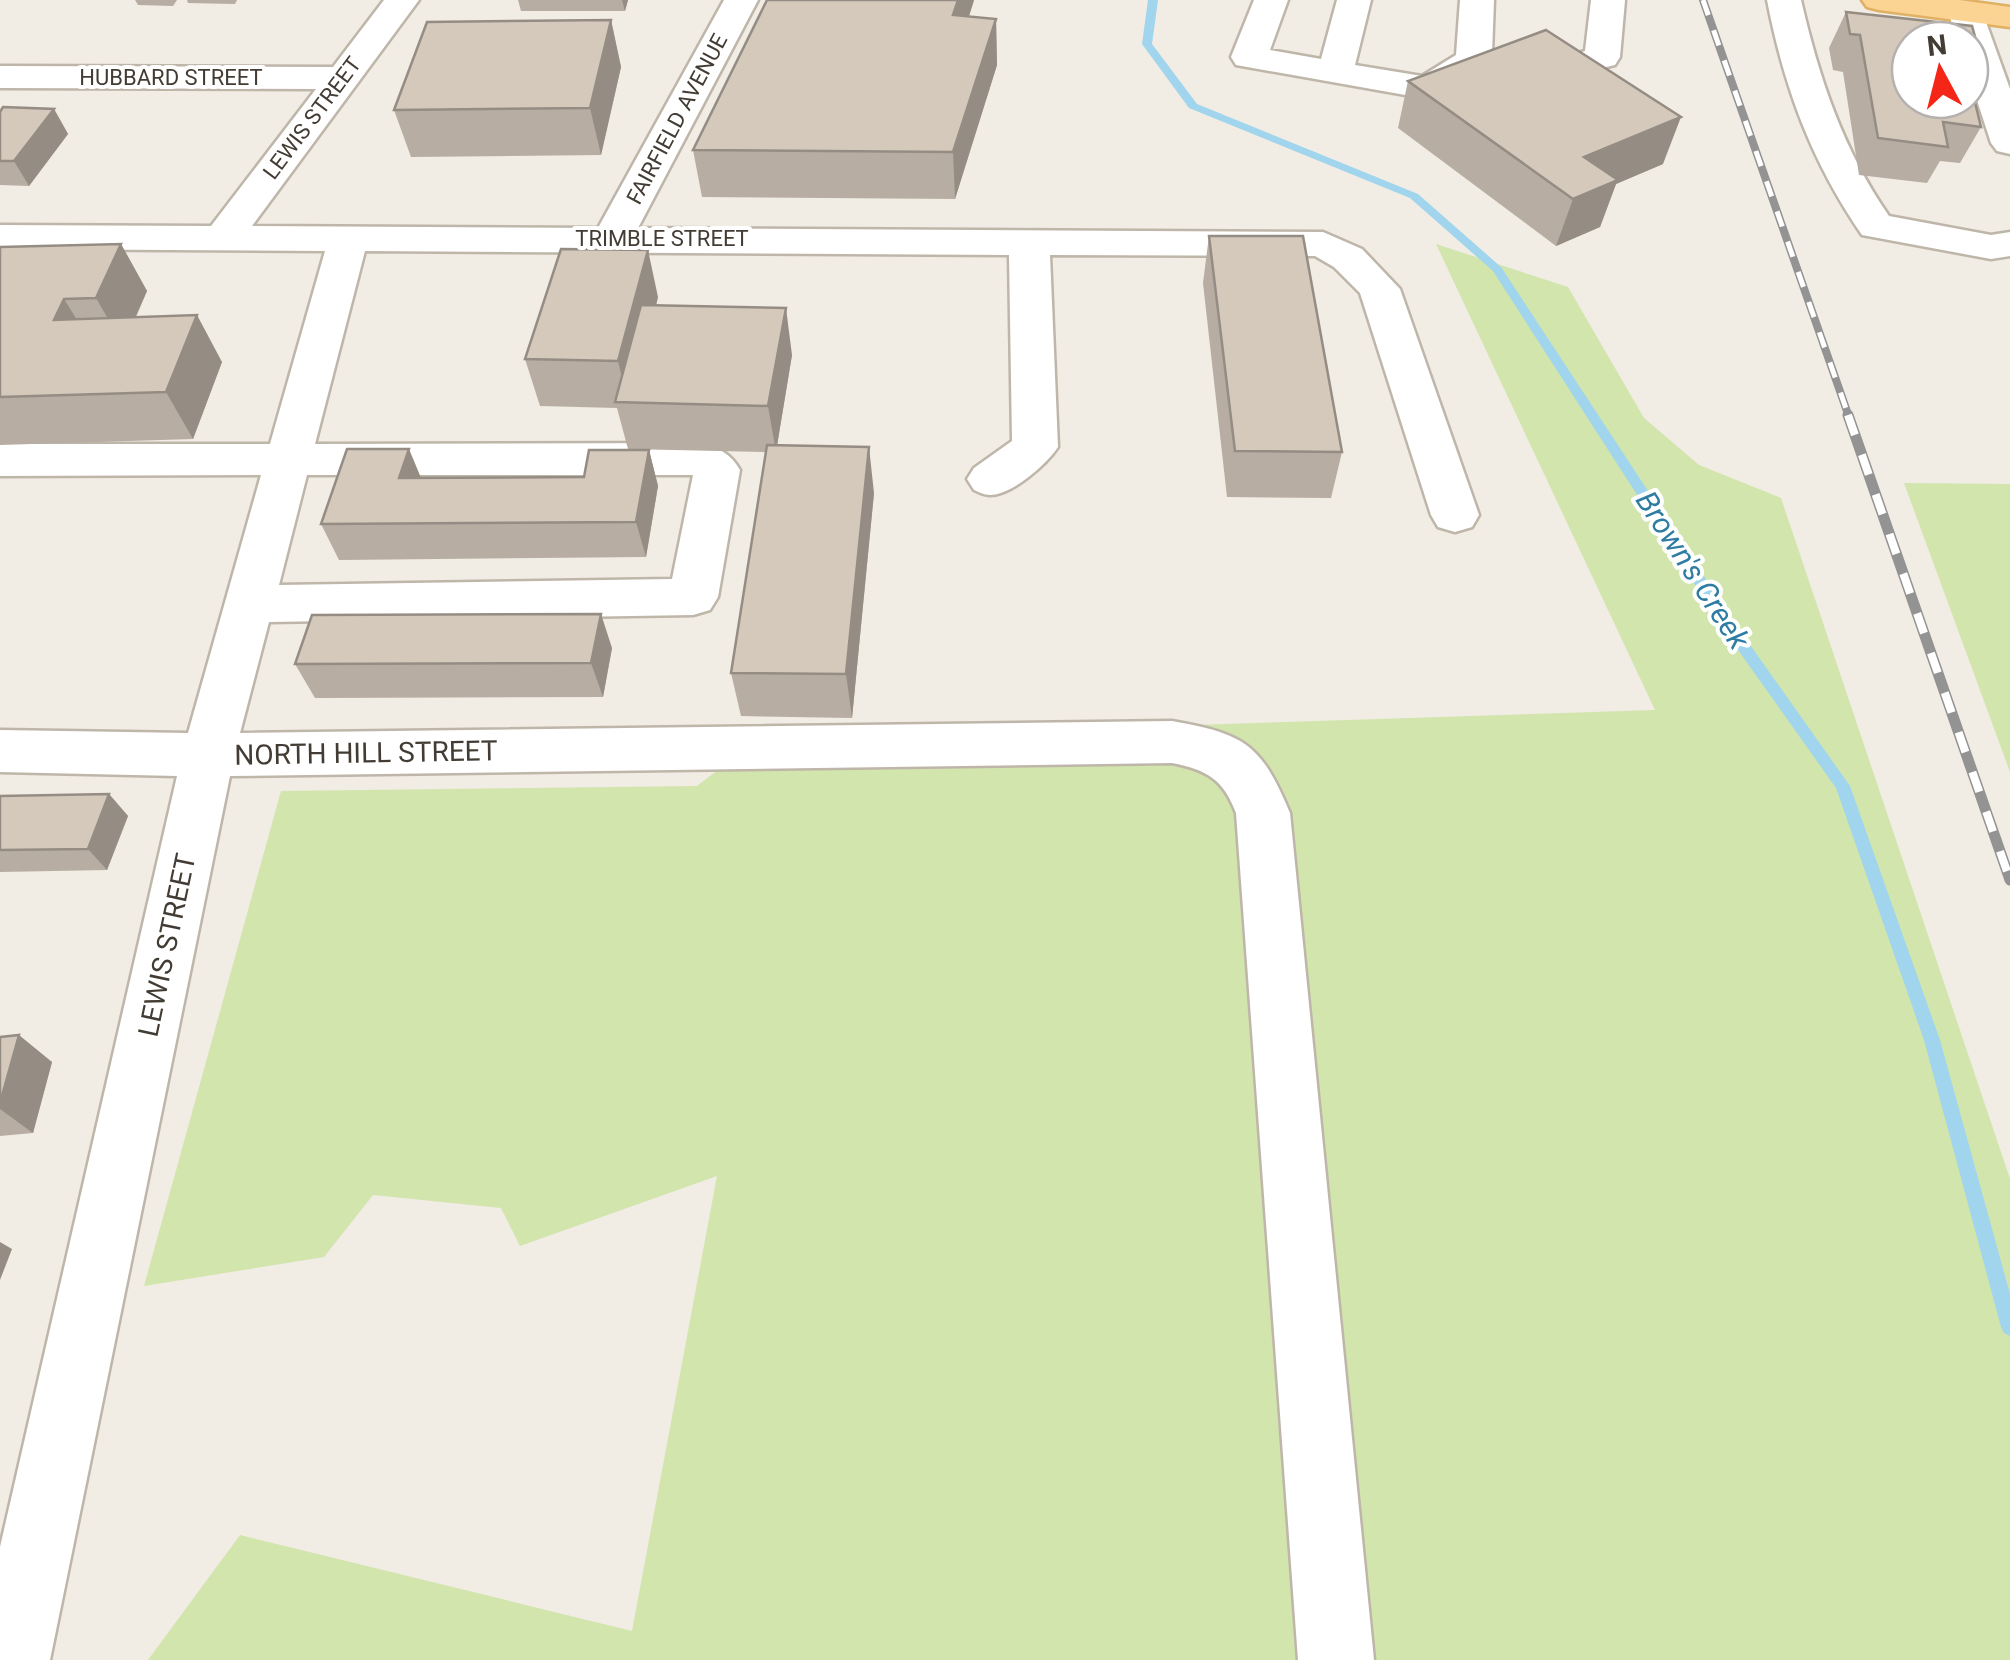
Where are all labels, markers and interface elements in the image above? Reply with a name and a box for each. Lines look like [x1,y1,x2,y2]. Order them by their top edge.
north arrow [1890,20,1990,120]
text: N [1925,28,1949,63]
street label: FAIRFIELD AVENUE [622,30,732,208]
street label: LEWIS STREET [258,52,366,184]
street label: HUBBARD STREET [79,65,263,90]
street label: TRIMBLE STREET [575,226,749,251]
water label: Brown's Creek [1629,485,1758,657]
street label: NORTH HILL STREET [234,734,498,772]
street label: LEWIS STREET [131,850,203,1040]

